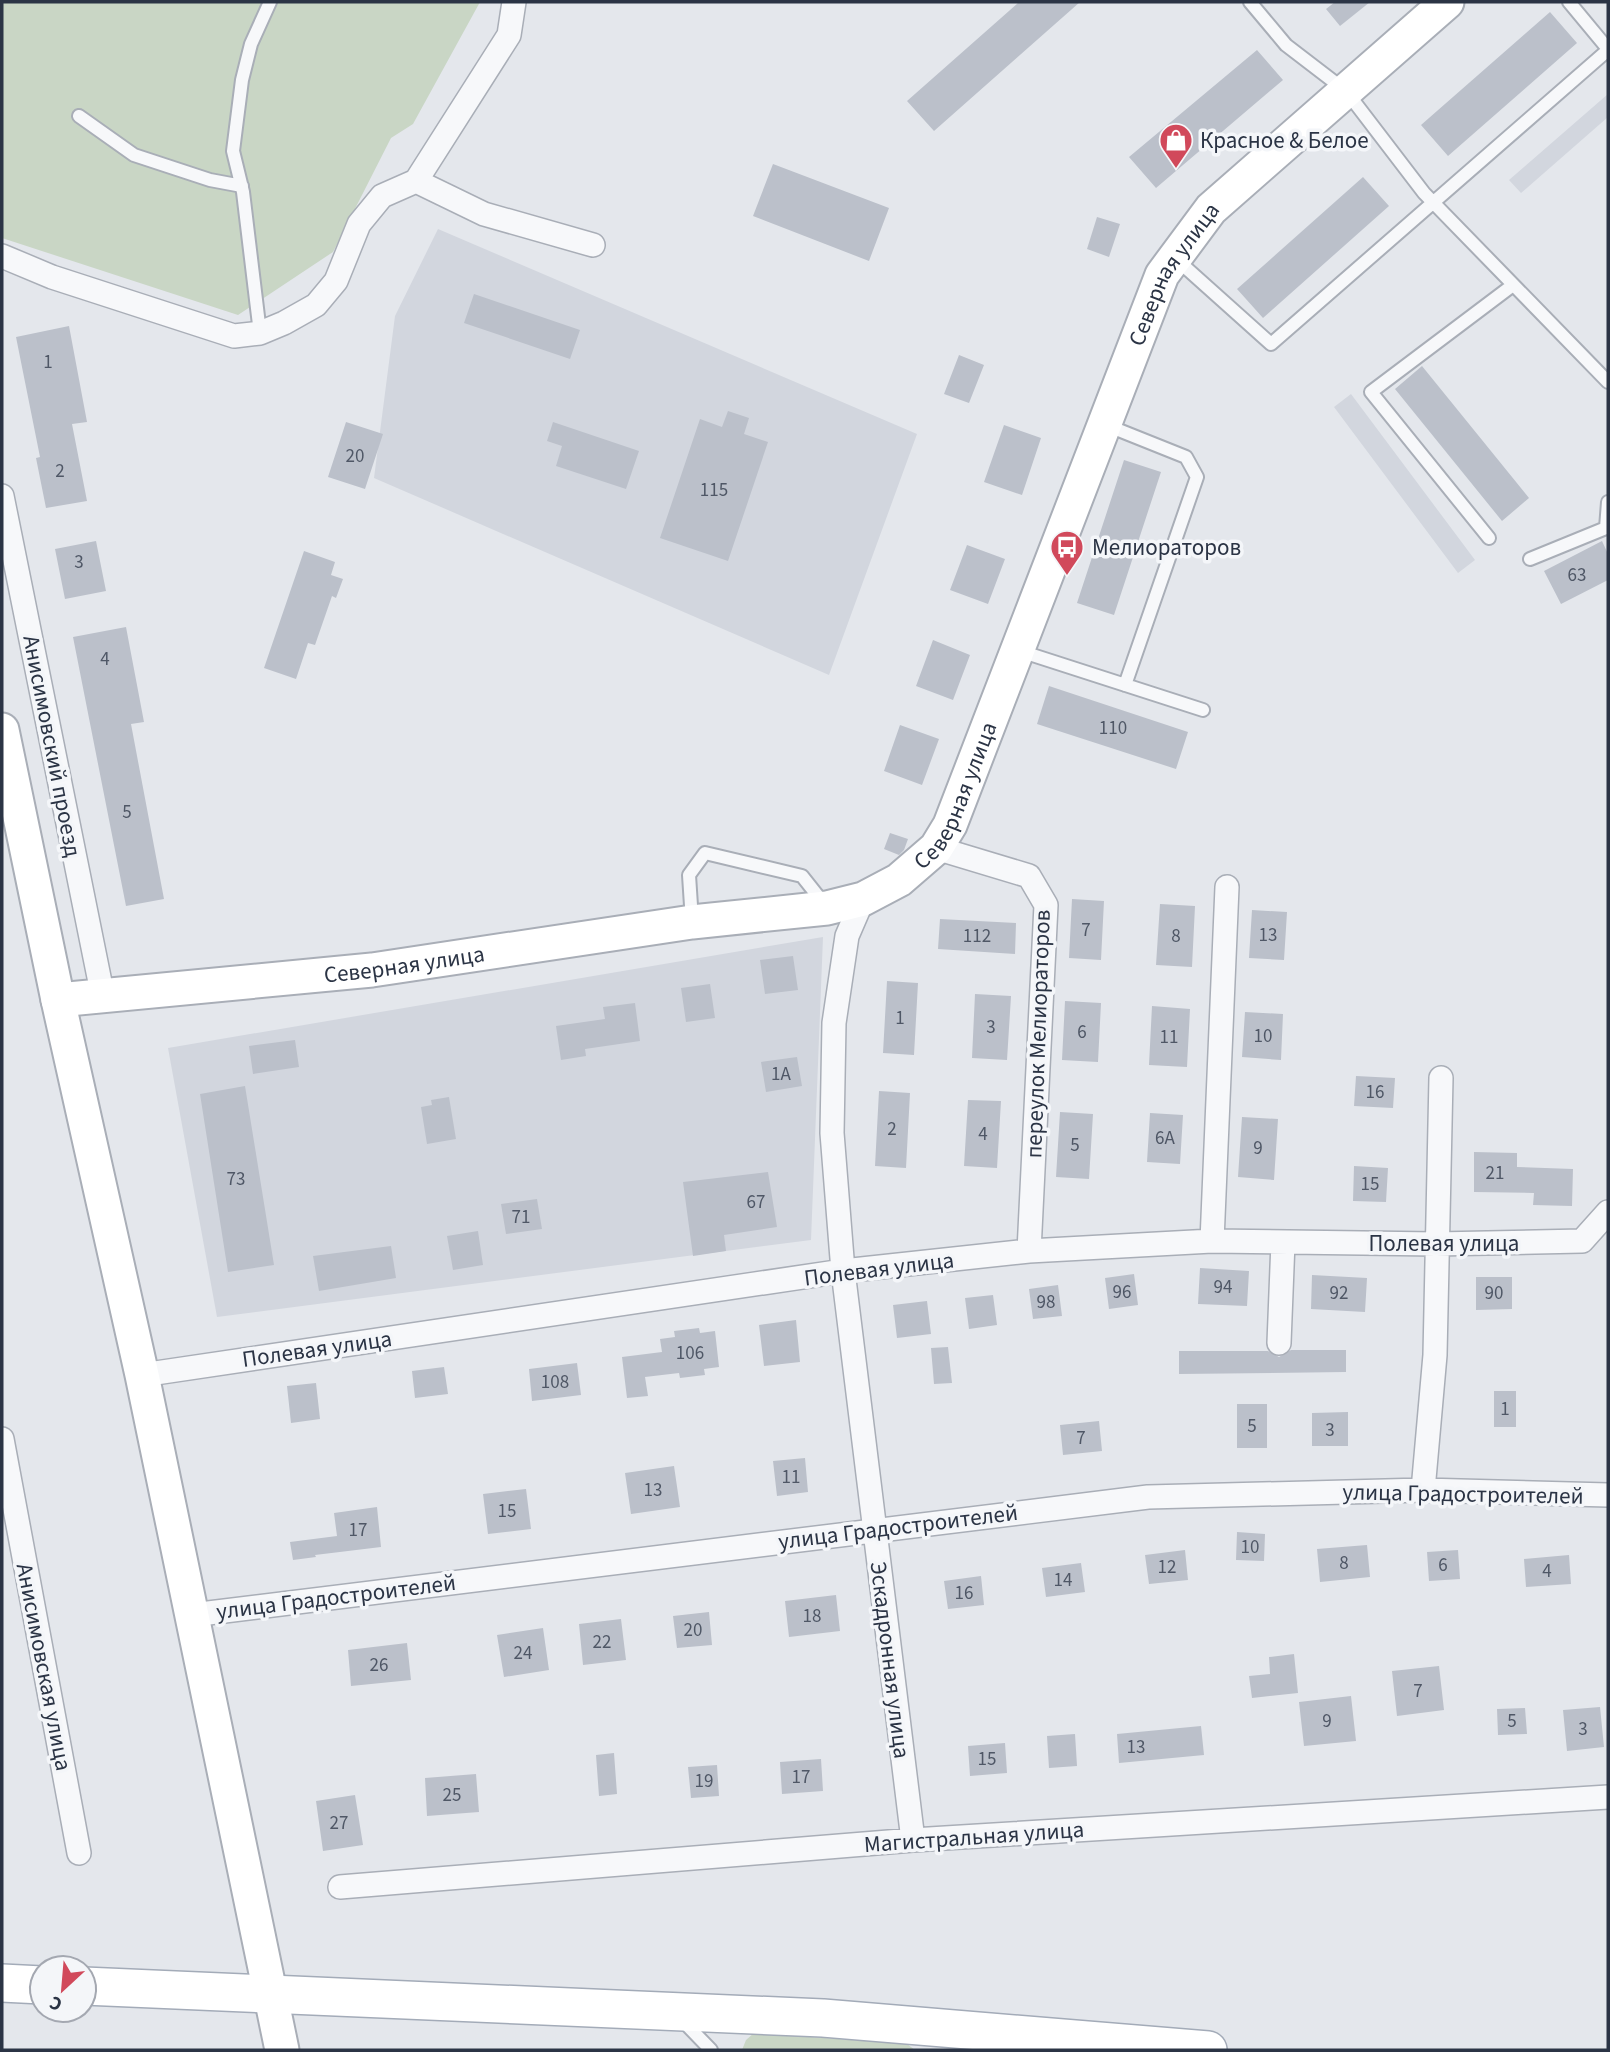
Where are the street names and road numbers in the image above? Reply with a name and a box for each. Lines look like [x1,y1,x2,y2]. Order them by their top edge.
street label: Северная улица [1120,195,1227,351]
street label: Анисимовский проезд [14,632,90,860]
street label: Северная улица [906,717,1005,877]
street label: переулок Мелиораторов [1017,909,1059,1159]
street label: Северная улица [322,937,487,991]
street label: Полевая улица [1369,1227,1519,1260]
street label: Полевая улица [802,1243,956,1295]
street label: Полевая улица [240,1322,394,1376]
street label: улица Градостроителей [1342,1475,1584,1513]
street label: улица Градостроителей [776,1496,1020,1558]
street label: Анисимовская улица [8,1560,80,1774]
street label: Эскадронная улица [862,1560,918,1760]
street label: улица Градостроителей [214,1566,458,1628]
street label: Магистральная улица [863,1813,1085,1861]

